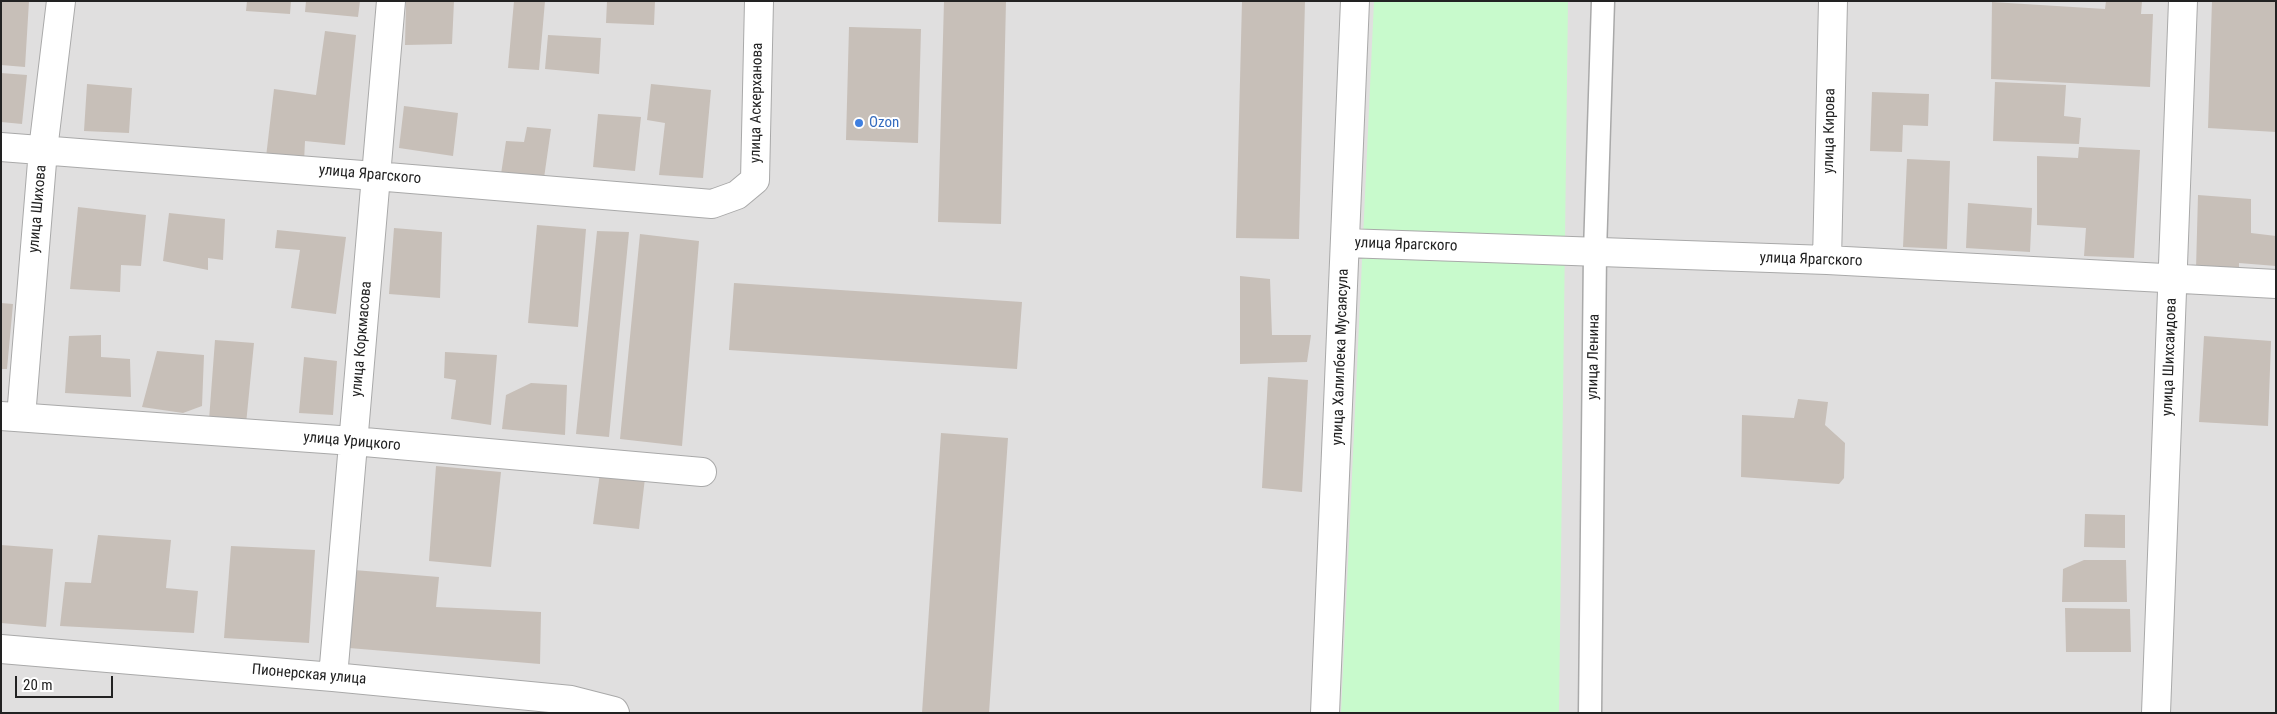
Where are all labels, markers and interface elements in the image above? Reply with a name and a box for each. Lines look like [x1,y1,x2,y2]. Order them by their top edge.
street label: улица Аскерханова [747,43,767,163]
street label: улица Кирова [1820,88,1840,174]
place label: Ozon [869,114,899,132]
marker: Ozon [853,117,865,129]
street label: улица Ярагского [318,162,422,188]
street label: улица Шихова [25,164,51,254]
street label: улица Ярагского [1354,234,1458,256]
street label: улица Ярагского [1759,249,1863,271]
street label: улица Халилбека Мусаясула [1329,268,1353,446]
street label: улица Коркмасова [348,280,376,398]
street label: улица Шихсаидова [2159,298,2181,416]
street label: улица Ленина [1584,314,1604,400]
street label: улица Урицкого [303,429,401,455]
street label: Пионерская улица [251,661,367,689]
scale bar [18,666,115,698]
text: 20 m [23,676,53,694]

